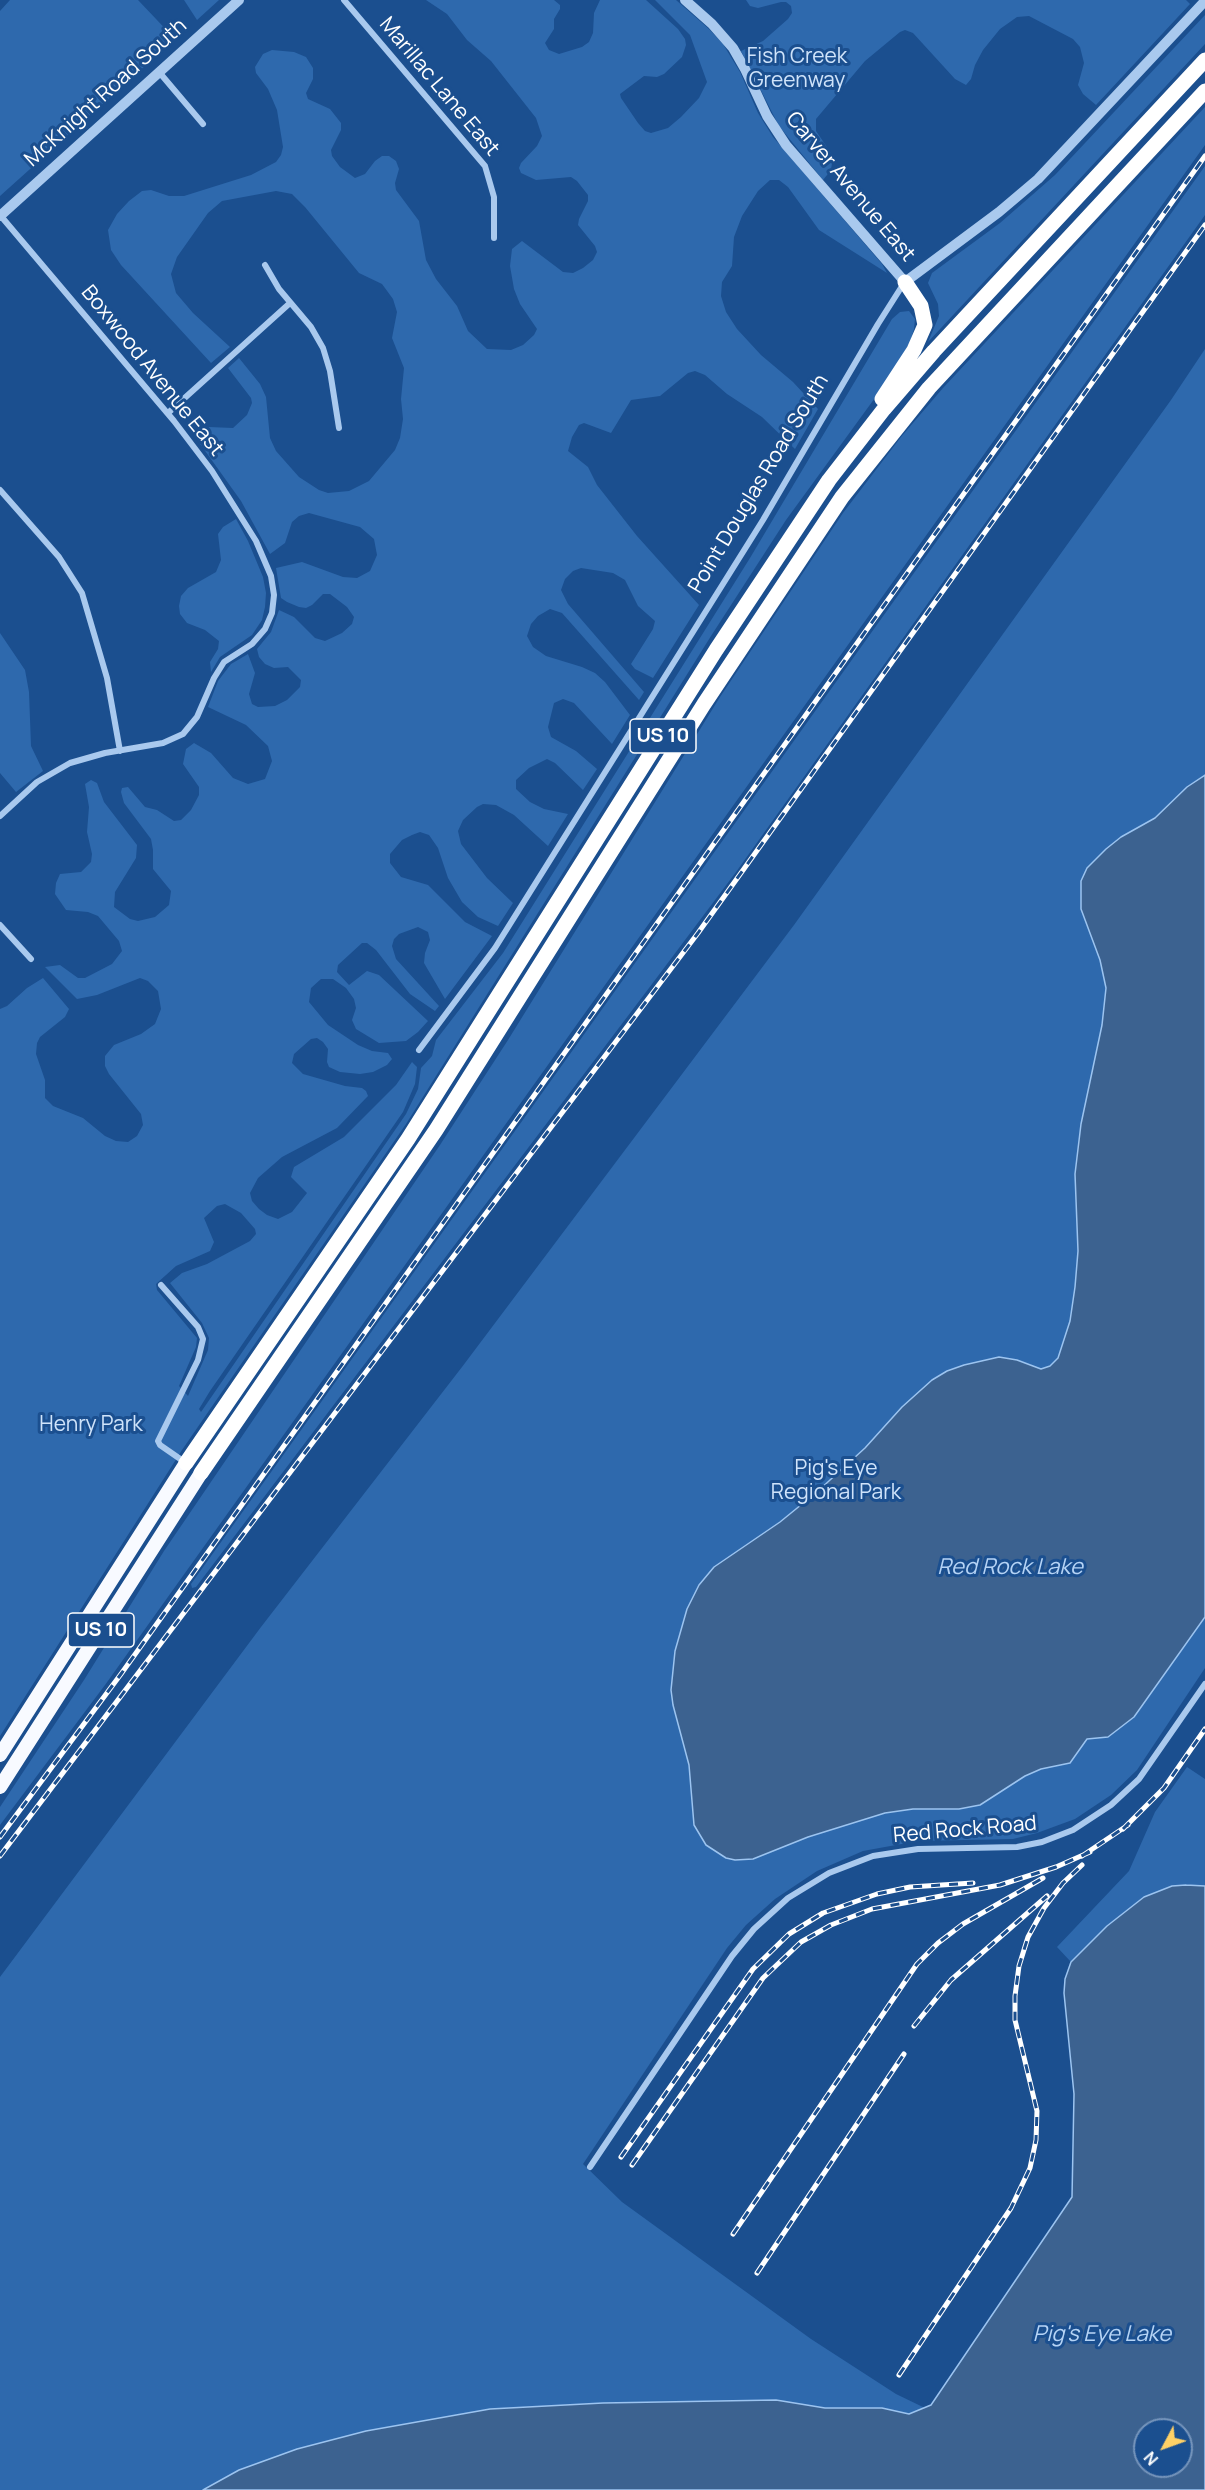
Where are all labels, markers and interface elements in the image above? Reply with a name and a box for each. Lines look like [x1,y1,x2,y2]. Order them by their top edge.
street label: Marillac Lane East [374,12,504,162]
street label: McKnight Road South [20,14,192,172]
park label: Fish Creek Greenway [747,44,847,94]
street label: Carver Avenue East [780,107,920,267]
street label: Boxwood Avenue East [75,281,229,461]
street label: Point Douglas Road South [684,370,834,598]
road number: US 10 [630,719,696,753]
park label: Henry Park [39,1412,143,1438]
park label: Pig's Eye Regional Park [771,1456,901,1506]
water label: Red Rock Lake [937,1555,1083,1581]
road number: US 10 [68,1613,134,1647]
street label: Red Rock Road [892,1811,1038,1849]
water label: Pig's Eye Lake [1033,2322,1171,2348]
north arrow [1133,2418,1193,2478]
text: N [1139,2447,1163,2470]

